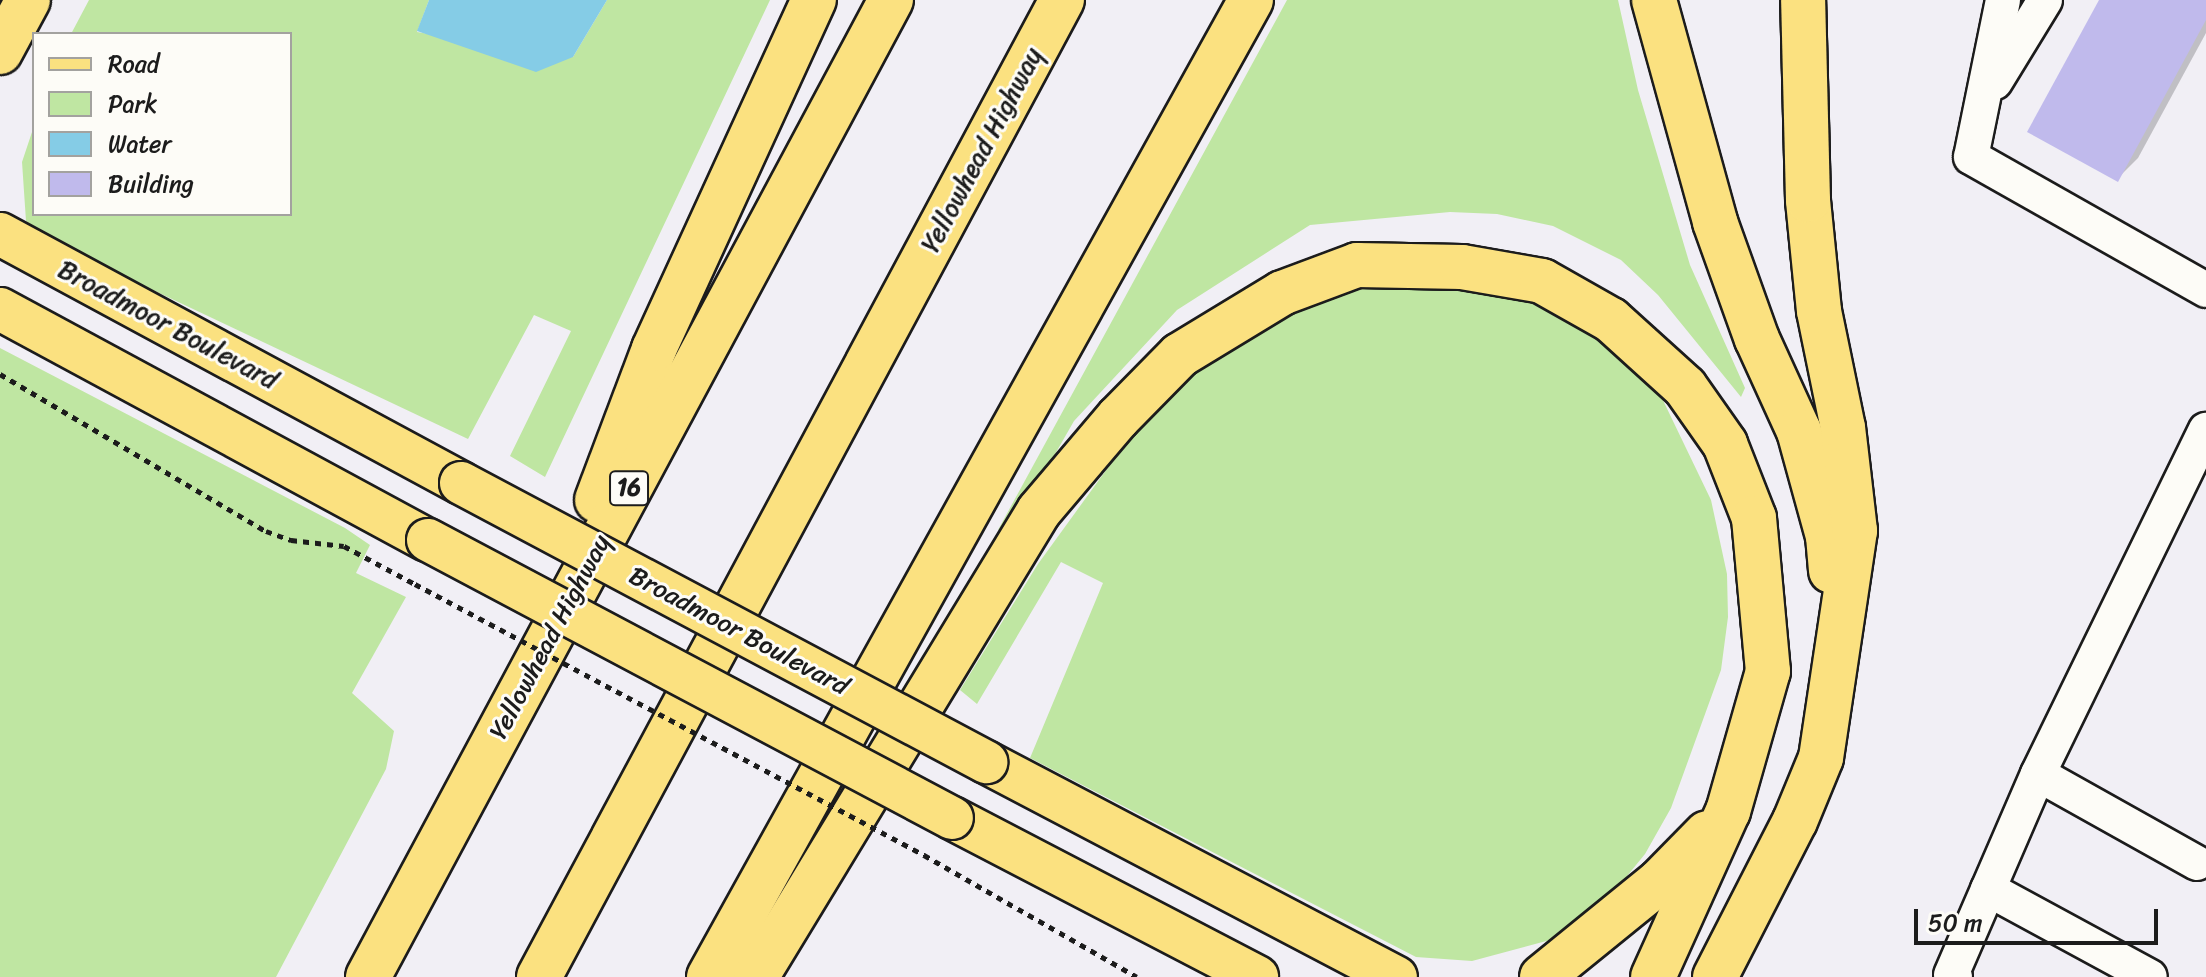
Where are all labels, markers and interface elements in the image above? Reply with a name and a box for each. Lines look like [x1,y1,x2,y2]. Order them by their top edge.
legend [32,32,292,216]
street label: Yellowhead Highway [915,42,1049,258]
text: Road [108,43,159,85]
text: Park [108,83,157,125]
text: Water [108,123,171,165]
text: Building [108,163,194,205]
street label: Broadmoor Boulevard [53,254,283,396]
road number: 16 [609,468,649,508]
street label: Yellowhead Highway [483,529,617,745]
street label: Broadmoor Boulevard [624,560,854,702]
scale bar [1918,893,2162,943]
text: 50 m [1928,902,1983,944]

